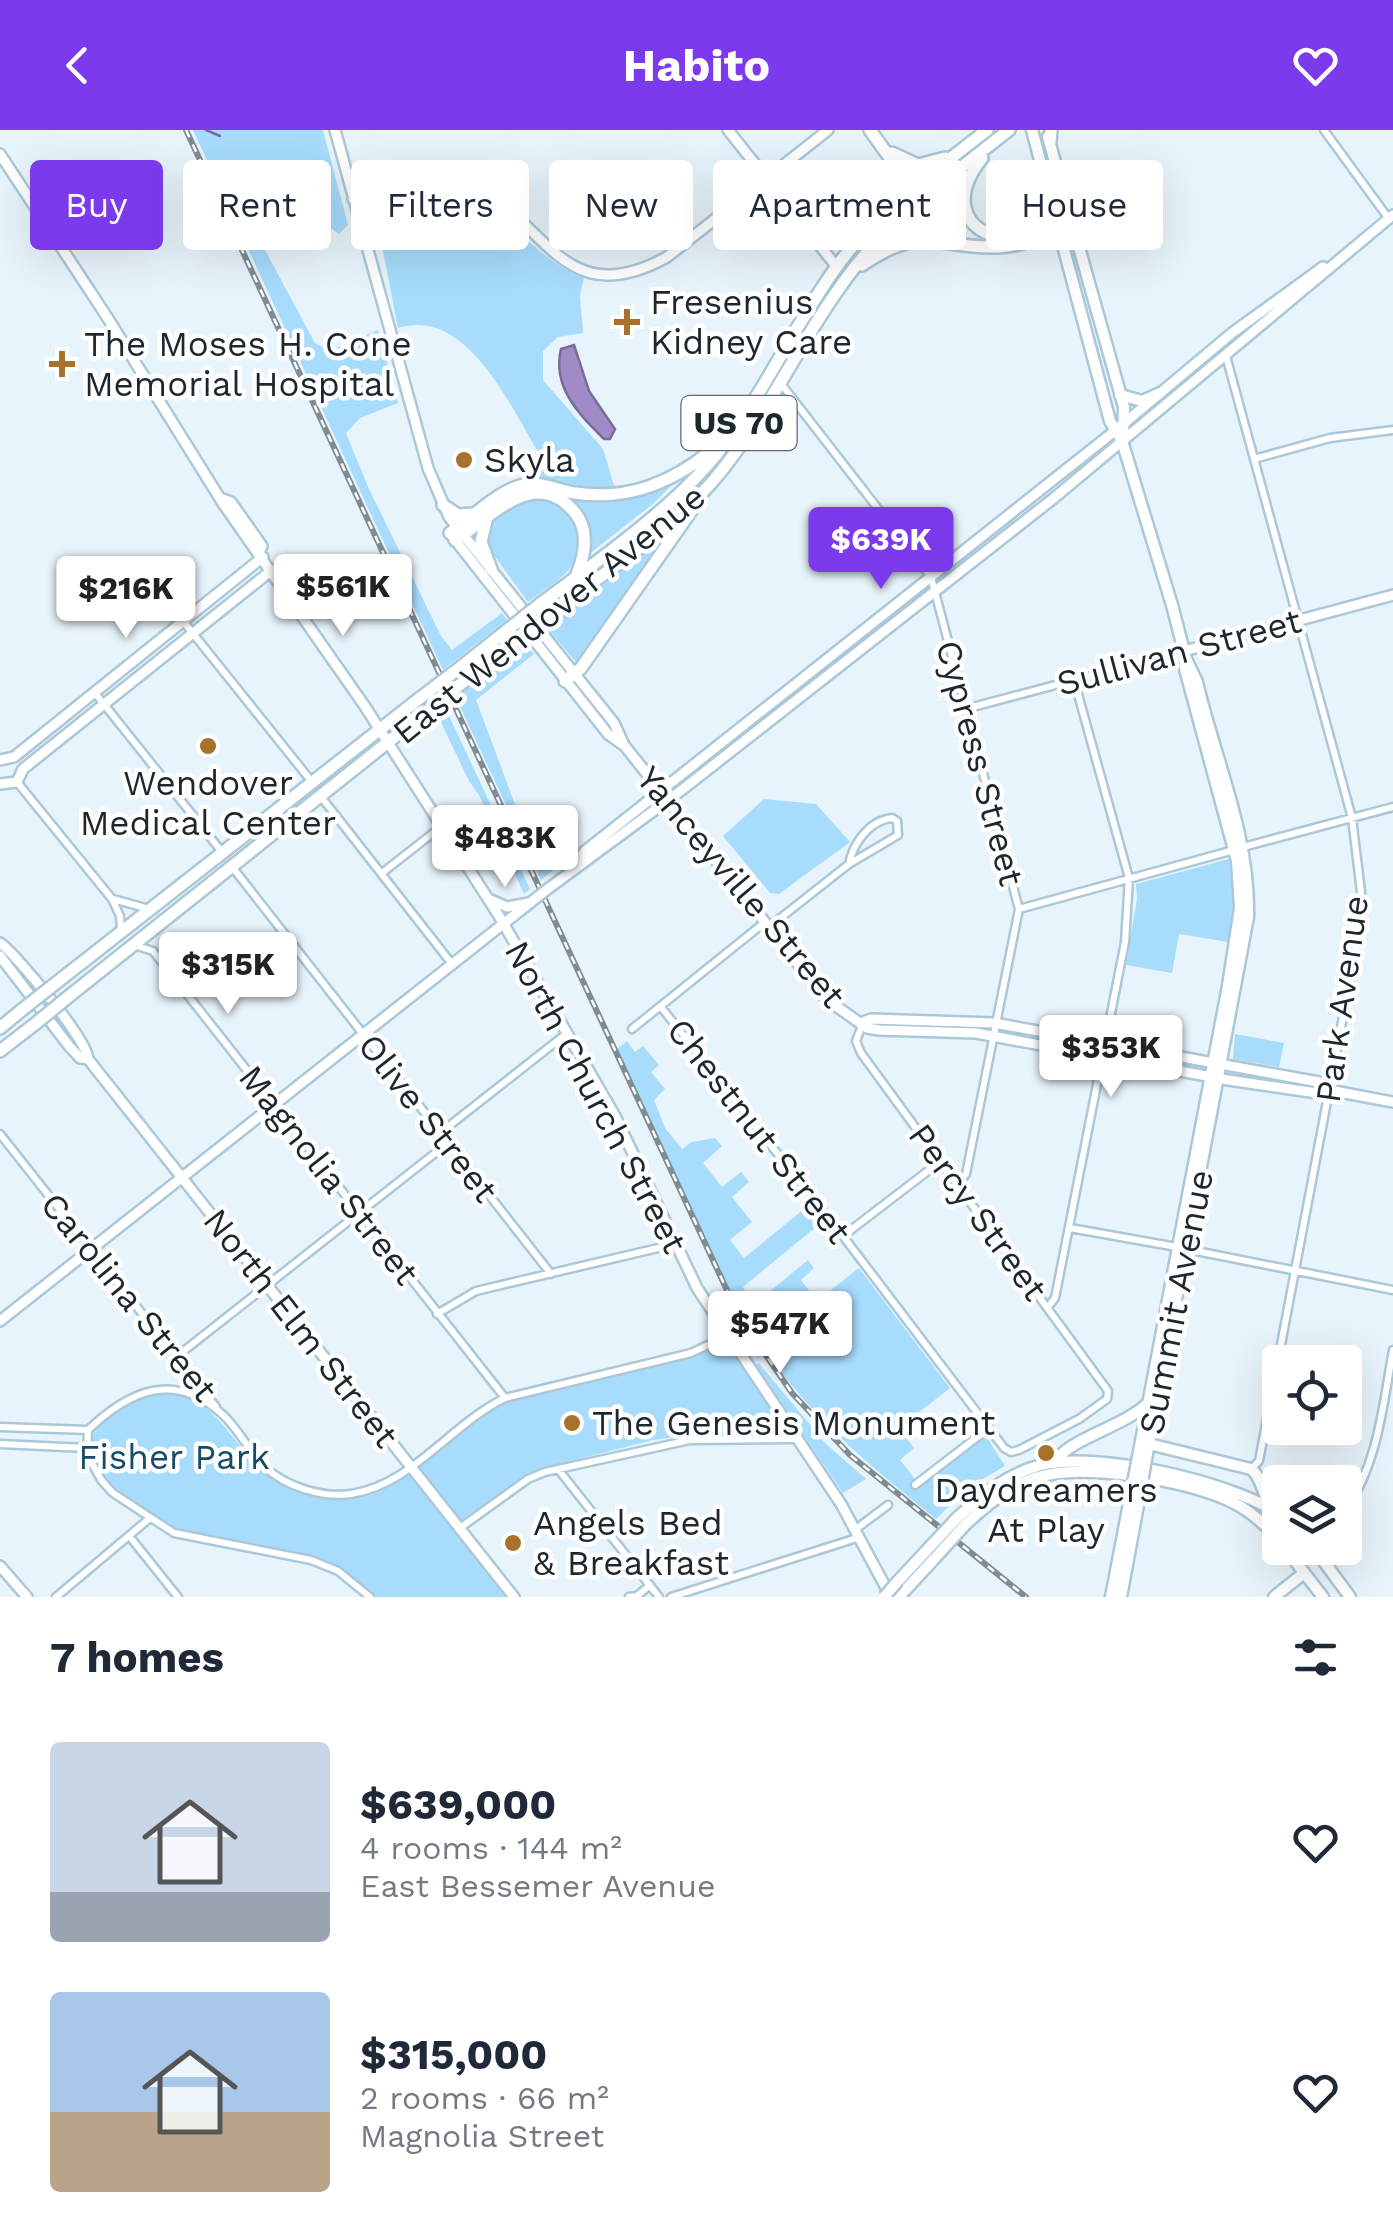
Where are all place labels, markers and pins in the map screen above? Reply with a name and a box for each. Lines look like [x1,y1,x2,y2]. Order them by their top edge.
place label: Fresenius Kidney Care [650,281,852,363]
marker: Fresenius Kidney Care [614,309,640,335]
place label: The Moses H. Cone Memorial Hospital [84,323,412,405]
marker: The Moses H. Cone Memorial Hospital [49,351,75,377]
place label: Skyla [484,439,575,481]
marker: Skyla [453,449,475,471]
pin: $639K [811,507,951,592]
pin: $561K [273,554,413,639]
pin: $216K [56,556,196,641]
marker: Wendover Medical Center [197,735,219,757]
place label: Wendover Medical Center [80,762,336,844]
pin: $483K [435,805,575,890]
pin: $315K [158,932,298,1017]
pin: $353K [1041,1015,1181,1100]
pin: $547K [710,1291,850,1376]
place label: The Genesis Monument [592,1402,996,1444]
marker: The Genesis Monument [561,1412,583,1434]
marker: Daydreamers At Play [1035,1442,1057,1464]
place label: Daydreamers At Play [934,1469,1158,1551]
place label: Angels Bed & Breakfast [533,1502,729,1584]
marker: Angels Bed & Breakfast [502,1532,524,1554]

